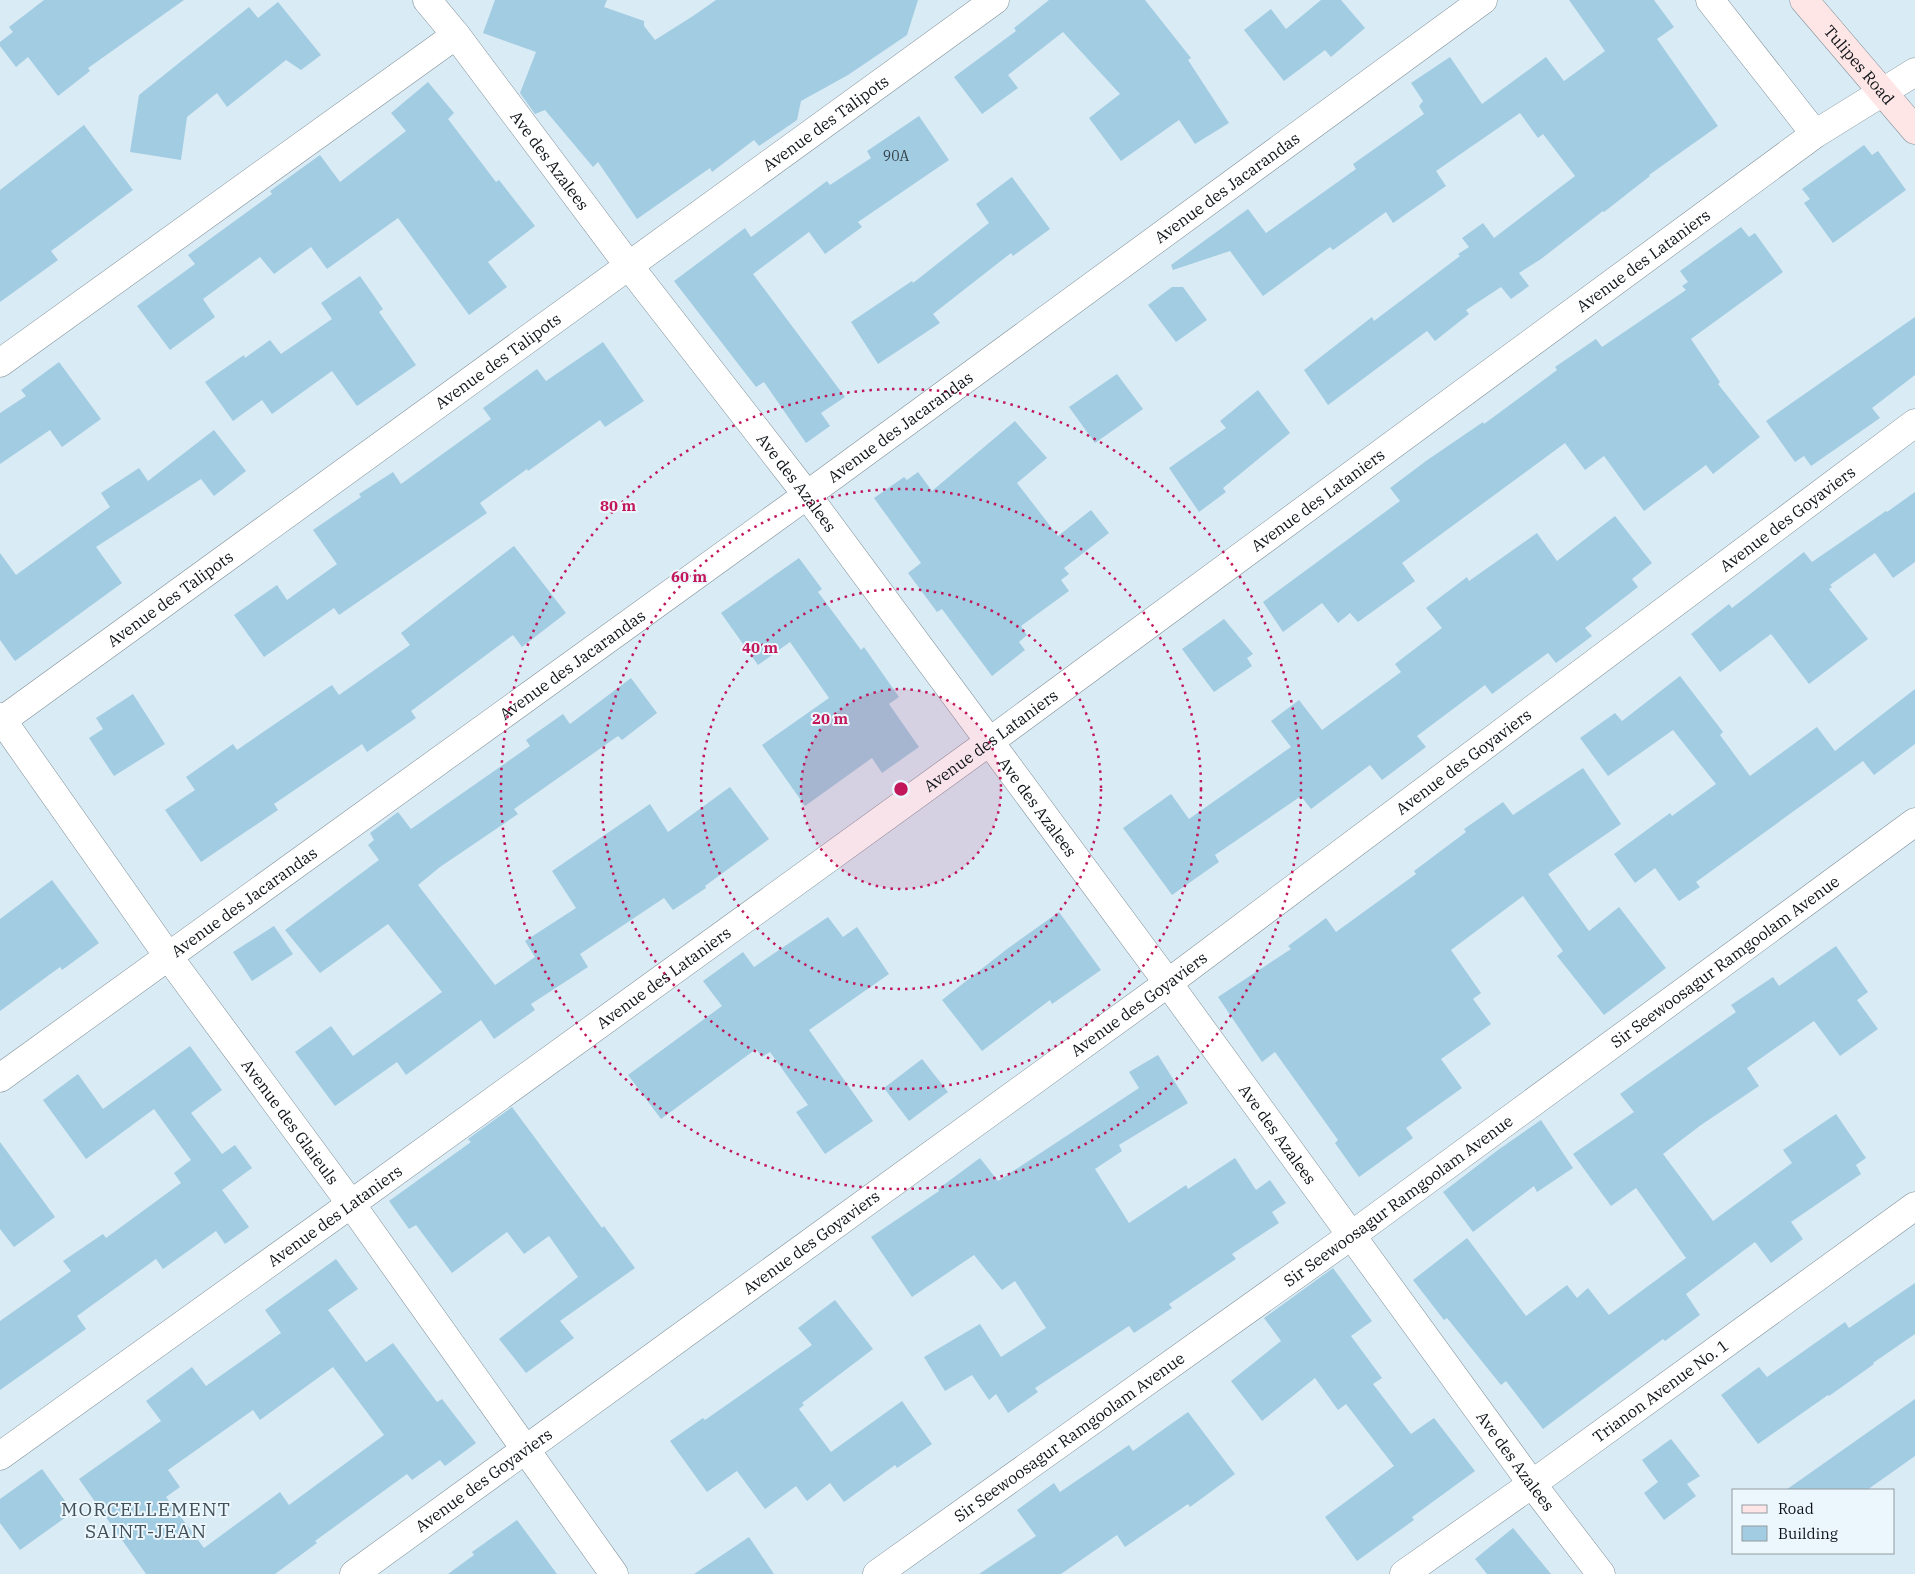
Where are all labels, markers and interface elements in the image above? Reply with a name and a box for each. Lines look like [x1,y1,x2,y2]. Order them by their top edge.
street label: Tulipes Road [1820,21,1899,109]
street label: Avenue des Talipots [759,71,892,175]
street label: Ave des Azalees [506,107,594,214]
street label: Avenue des Jacarandas [1150,128,1303,247]
house number: 90A [883,147,910,165]
street label: Avenue des Lataniers [1572,205,1714,316]
street label: Avenue des Talipots [431,308,565,413]
street label: Avenue des Jacarandas [824,367,977,487]
street label: Ave des Azalees [753,429,841,536]
street label: Avenue des Lataniers [1247,444,1389,556]
street label: Avenue des Goyaviers [1716,461,1859,576]
text: 80 m [600,496,636,515]
street label: Avenue des Talipots [103,546,237,651]
text: 60 m [671,567,707,586]
street label: Avenue des Jacarandas [495,605,649,724]
text: 40 m [742,638,778,657]
street label: Avenue des Lataniers [920,685,1062,796]
street label: Avenue des Goyaviers [1392,704,1535,819]
text: 20 m [812,709,848,728]
street label: Ave des Azalees [994,753,1081,861]
centre of rings [892,780,910,798]
street label: Avenue des Jacarandas [167,842,321,961]
street label: Sir Seewoosagur Ramgoolam Avenue [1607,871,1843,1052]
street label: Avenue des Lataniers [592,922,735,1033]
street label: Avenue des Goyaviers [1067,947,1211,1060]
street label: Avenue des Glaieuls [237,1055,343,1188]
street label: Ave des Azalees [1235,1080,1321,1188]
street label: Sir Seewoosagur Ramgoolam Avenue [1280,1111,1517,1291]
street label: Avenue des Lataniers [263,1160,406,1271]
street label: Avenue des Goyaviers [739,1186,884,1298]
street label: Trianon Avenue No. 1 [1589,1335,1732,1447]
street label: Sir Seewoosagur Ramgoolam Avenue [950,1348,1188,1526]
street label: Ave des Azalees [1472,1407,1559,1515]
street label: Avenue des Goyaviers [411,1424,556,1536]
legend [1732,1489,1895,1554]
district label: MORCELLEMENT SAINT-JEAN [61,1497,231,1543]
text: Road [1778,1499,1814,1518]
text: Building [1778,1524,1838,1543]

